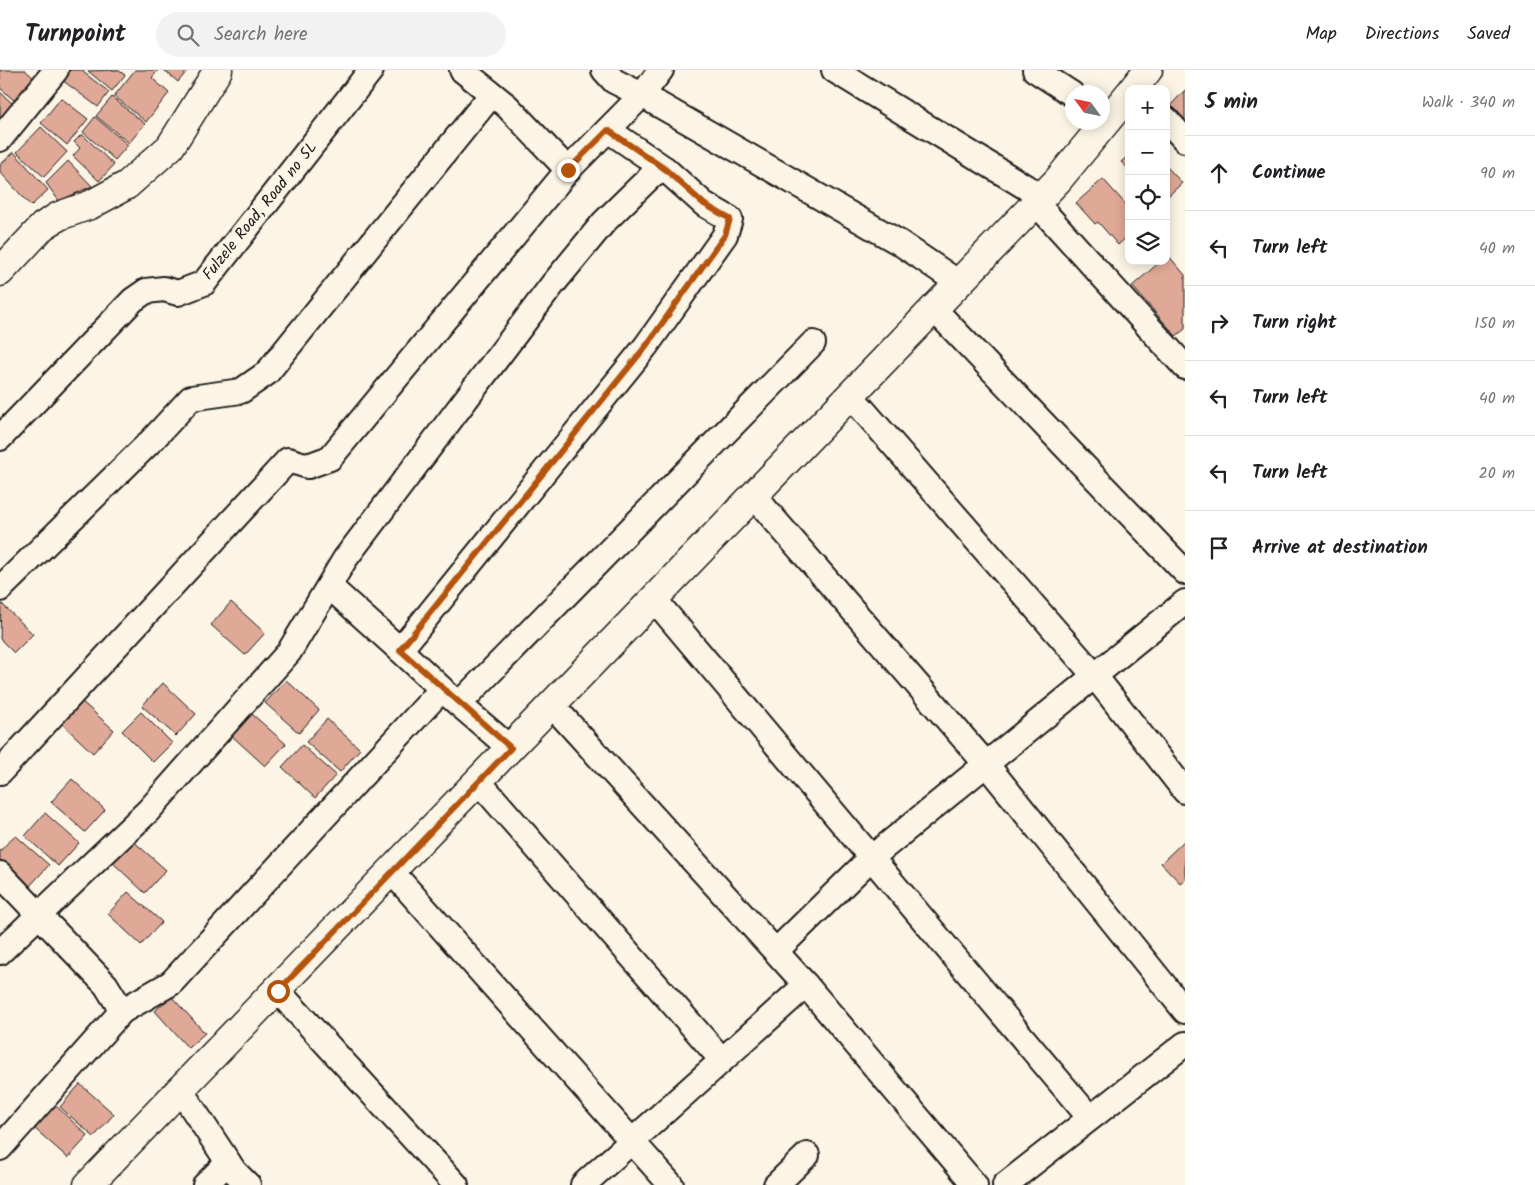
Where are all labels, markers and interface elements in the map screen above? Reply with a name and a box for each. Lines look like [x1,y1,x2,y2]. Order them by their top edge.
search box [156,12,506,57]
text: Turnpoint [25,15,126,54]
text: Search here [214,20,308,50]
text: Map [1305,20,1337,49]
text: Directions [1365,20,1439,49]
text: Saved [1467,20,1510,49]
icon: search [174,21,202,49]
north arrow [1065,85,1110,130]
map controls [1125,85,1170,265]
button: + [1125,85,1170,130]
text: 5 min [1205,86,1258,119]
text: Walk · 340 m [1422,90,1515,115]
button: − [1125,130,1170,175]
street label: Fulzele Road, Road no 5L [196,136,324,286]
text: Continue [1252,158,1325,188]
route end [557,159,580,182]
icon: ahead [1205,159,1233,187]
text: 90 m [1480,161,1515,186]
button: locate [1125,175,1170,220]
button: layers [1125,220,1170,265]
text: Turn left [1252,233,1327,263]
icon: left [1205,234,1233,262]
text: 40 m [1479,236,1515,261]
text: Turn right [1252,308,1337,338]
icon: right [1205,309,1233,337]
text: 150 m [1474,311,1515,336]
text: Turn left [1252,383,1327,413]
icon: left [1205,384,1233,412]
text: 40 m [1479,386,1515,411]
text: Turn left [1252,458,1327,488]
icon: left [1205,459,1233,487]
text: 20 m [1479,461,1515,486]
text: Arrive at destination [1252,533,1428,563]
icon: arrive [1205,534,1233,562]
route start [267,980,290,1003]

